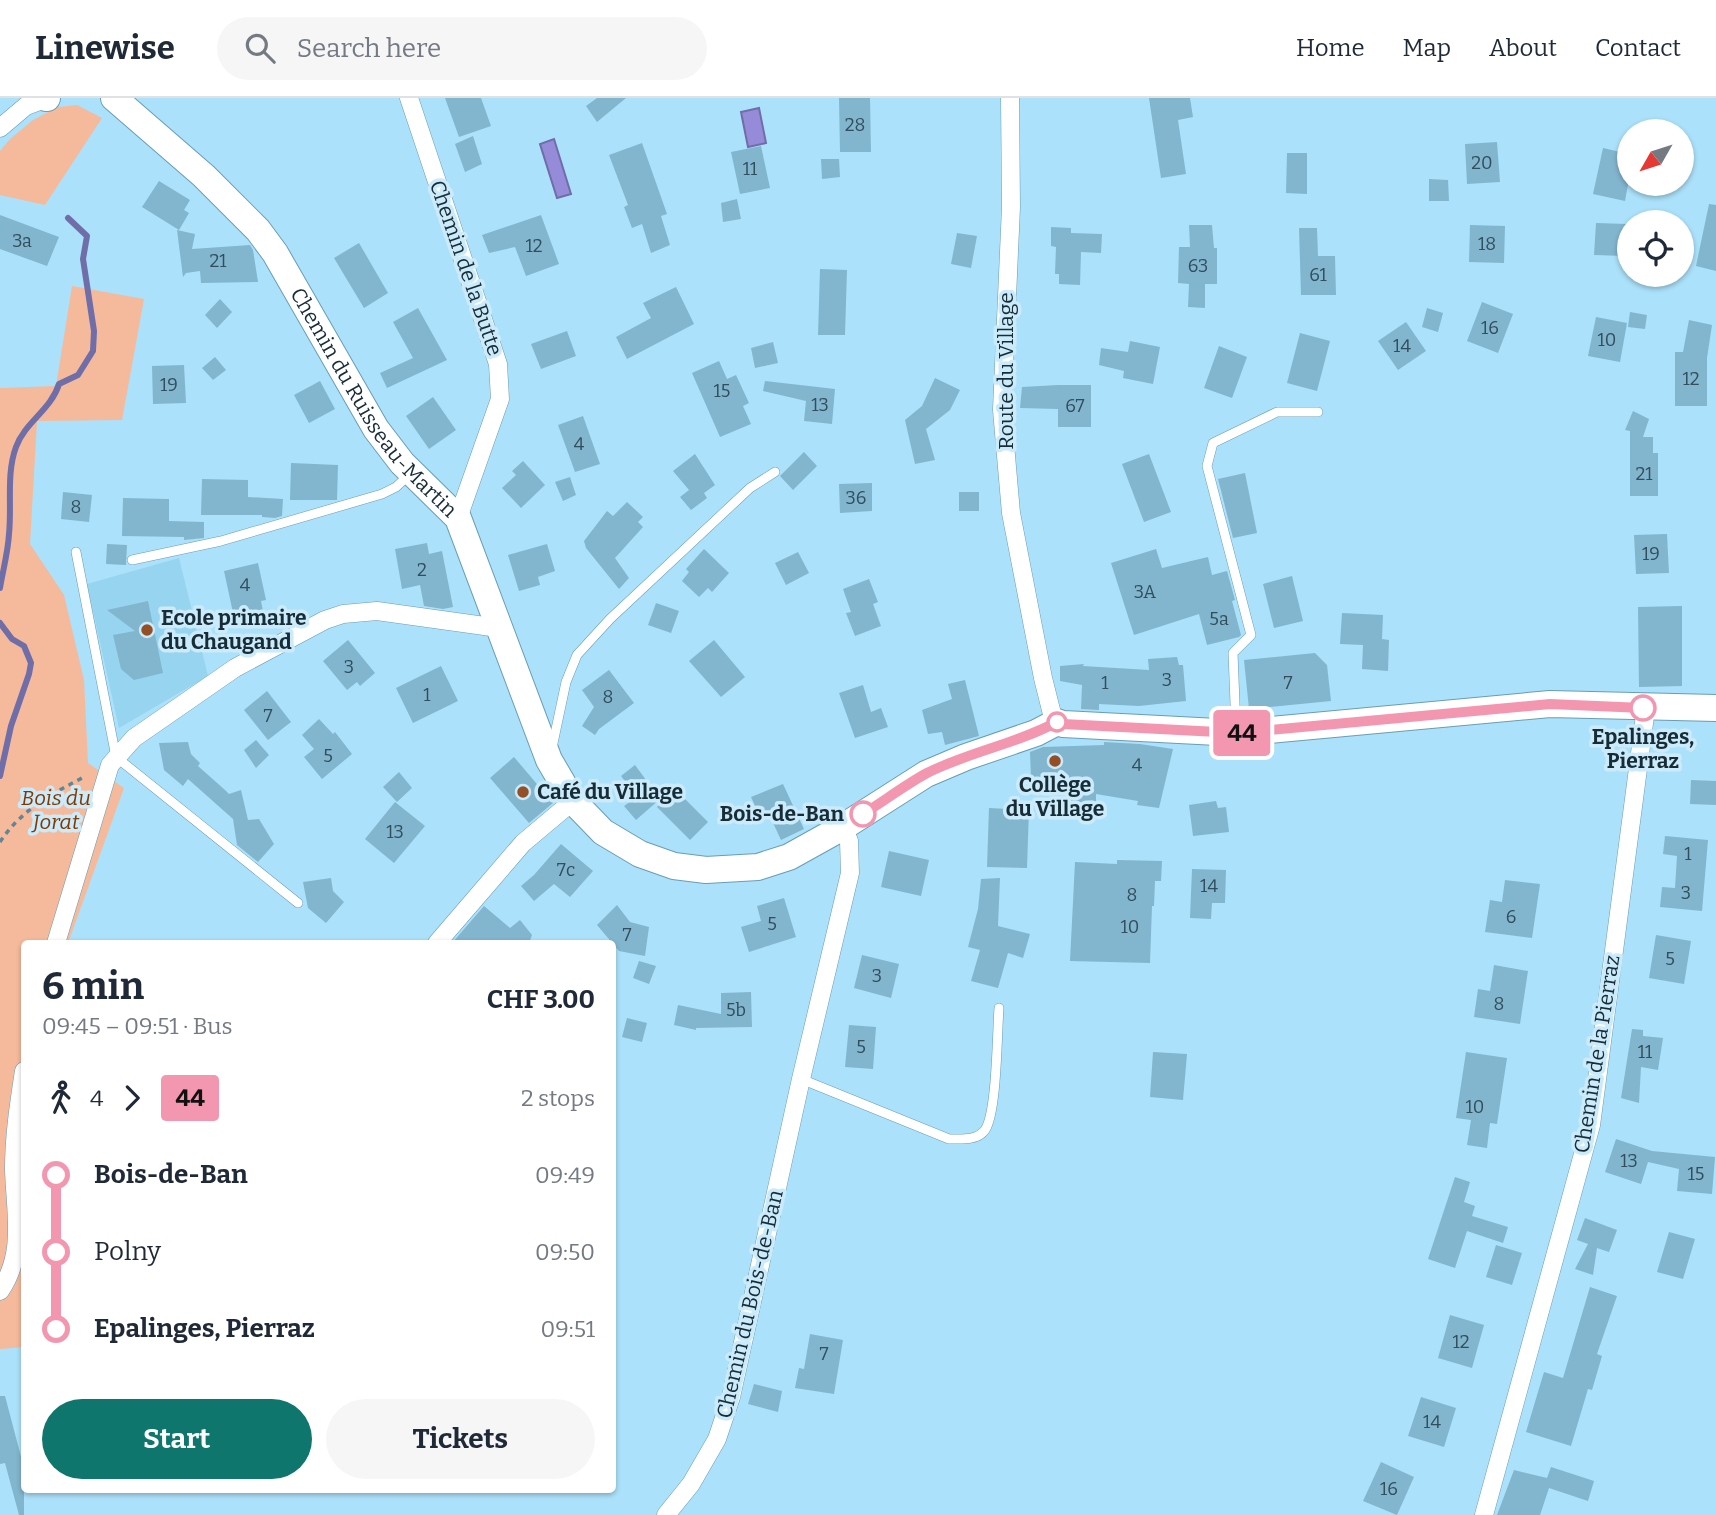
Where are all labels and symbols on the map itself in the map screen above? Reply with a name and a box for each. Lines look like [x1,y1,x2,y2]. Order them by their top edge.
house number: 28 [845,114,865,136]
north arrow [1617,119,1694,196]
house number: 20 [1471,152,1493,174]
house number: 11 [743,158,758,180]
street label: Chemin de la Butte [424,177,508,359]
house number: 3a [12,230,32,252]
house number: 18 [1478,233,1496,255]
house number: 12 [525,235,543,257]
house number: 21 [209,250,227,272]
house number: 63 [1188,255,1208,277]
house number: 61 [1309,264,1328,286]
street label: Chemin du Ruisseau-Martin [285,283,463,523]
street label: Route du Village [993,292,1019,450]
house number: 16 [1481,317,1499,339]
house number: 10 [1598,329,1616,351]
house number: 14 [1393,335,1411,357]
house number: 12 [1682,368,1700,390]
house number: 19 [160,374,178,396]
house number: 15 [714,380,730,402]
house number: 13 [811,394,829,416]
house number: 67 [1065,395,1085,417]
house number: 4 [574,433,585,455]
house number: 21 [1635,463,1653,485]
house number: 36 [846,487,866,509]
house number: 8 [71,496,81,518]
house number: 19 [1642,543,1660,565]
house number: 2 [417,559,427,581]
house number: 4 [240,574,251,596]
house number: 3A [1134,581,1156,603]
place label: Ecole primaire du Chaugand [161,605,307,655]
house number: 5a [1209,608,1229,630]
marker: Ecole primaire du Chaugand [139,622,155,638]
house number: 3 [344,656,354,678]
house number: 3 [1162,669,1172,691]
house number: 1 [1101,672,1109,694]
house number: 7 [1283,672,1293,694]
house number: 1 [423,684,431,706]
house number: 8 [603,686,613,708]
marker: Epalinges, Pierraz [1630,695,1656,721]
house number: 7 [263,705,273,727]
line badge: 44 [1210,710,1274,756]
unlabelled marker [1047,712,1067,732]
place label: Epalinges, Pierraz [1592,724,1694,774]
house number: 5 [323,745,333,767]
marker: Collège du Village [1047,753,1063,769]
house number: 4 [1132,754,1143,776]
place label: Collège du Village [1006,772,1104,822]
place label: Café du Village [537,779,683,805]
marker: Café du Village [515,784,531,800]
park label: Bois du Jorat [21,785,91,835]
place label: Bois-de-Ban [720,801,844,827]
marker: Bois-de-Ban [850,801,876,827]
house number: 13 [386,821,404,843]
house number: 1 [1684,843,1692,865]
house number: 7c [557,859,575,881]
house number: 14 [1200,875,1218,897]
house number: 3 [1681,882,1691,904]
house number: 8 [1127,884,1137,906]
house number: 6 [1506,906,1516,928]
house number: 5 [767,913,777,935]
house number: 10 [1121,916,1139,938]
house number: 7 [622,924,632,946]
house number: 5 [1665,948,1675,970]
street label: Chemin de la Pierraz [1569,953,1625,1155]
house number: 3 [872,965,882,987]
house number: 8 [1494,993,1504,1015]
house number: 5b [726,999,746,1021]
house number: 5 [856,1036,866,1058]
house number: 11 [1638,1041,1653,1063]
house number: 10 [1466,1096,1484,1118]
house number: 13 [1620,1150,1638,1172]
house number: 15 [1688,1163,1704,1185]
street label: Chemin du Bois-de-Ban [711,1187,789,1421]
house number: 12 [1452,1331,1470,1353]
house number: 7 [819,1343,829,1365]
house number: 14 [1423,1411,1441,1433]
house number: 16 [1380,1478,1398,1500]

